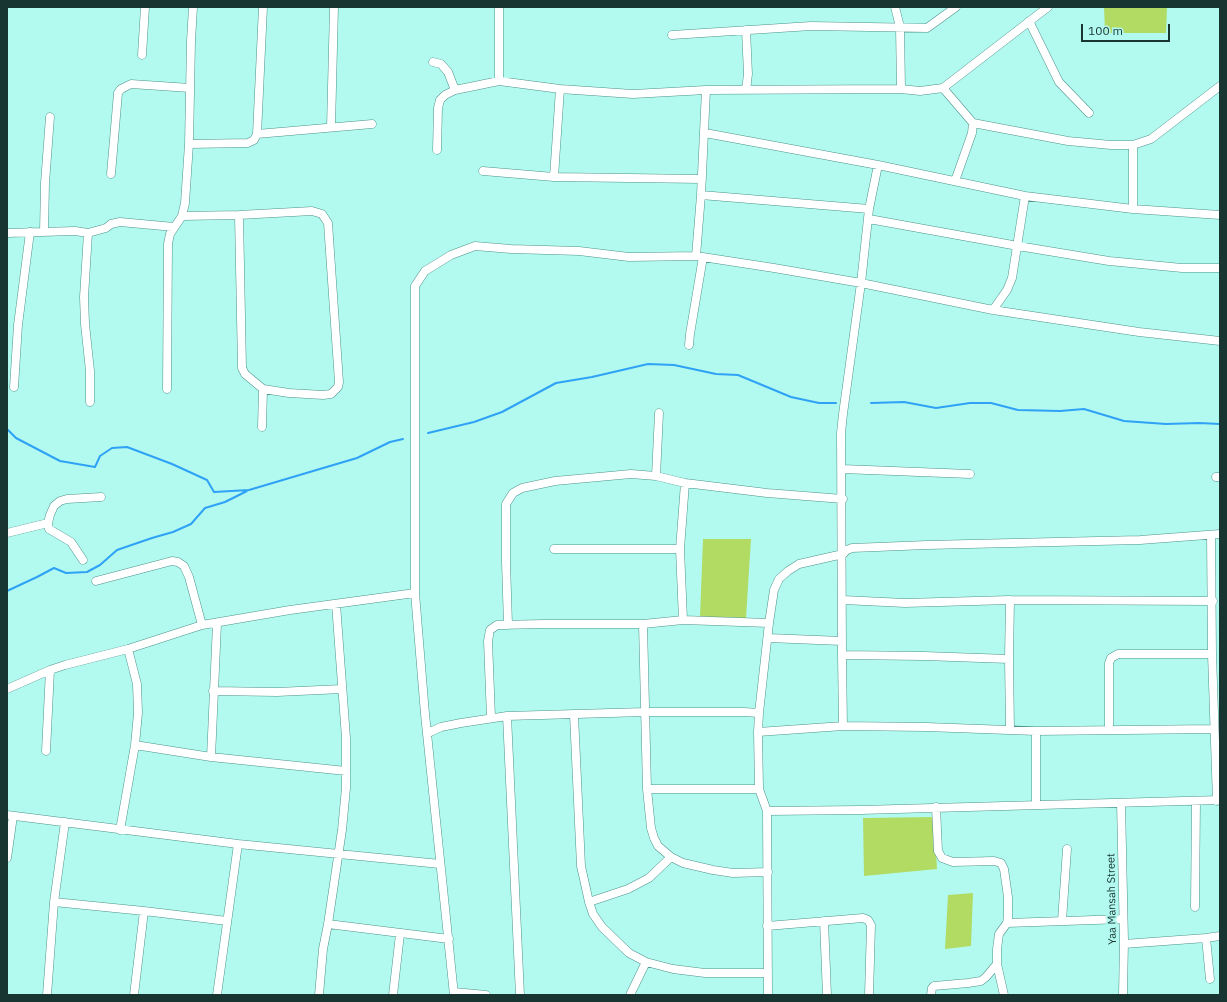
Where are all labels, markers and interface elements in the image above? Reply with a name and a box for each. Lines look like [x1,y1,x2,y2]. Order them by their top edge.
scale bar [1083,16,1172,42]
text: 100 m [1088,23,1123,38]
street label: Yaa Mansah Street [1105,853,1119,945]

